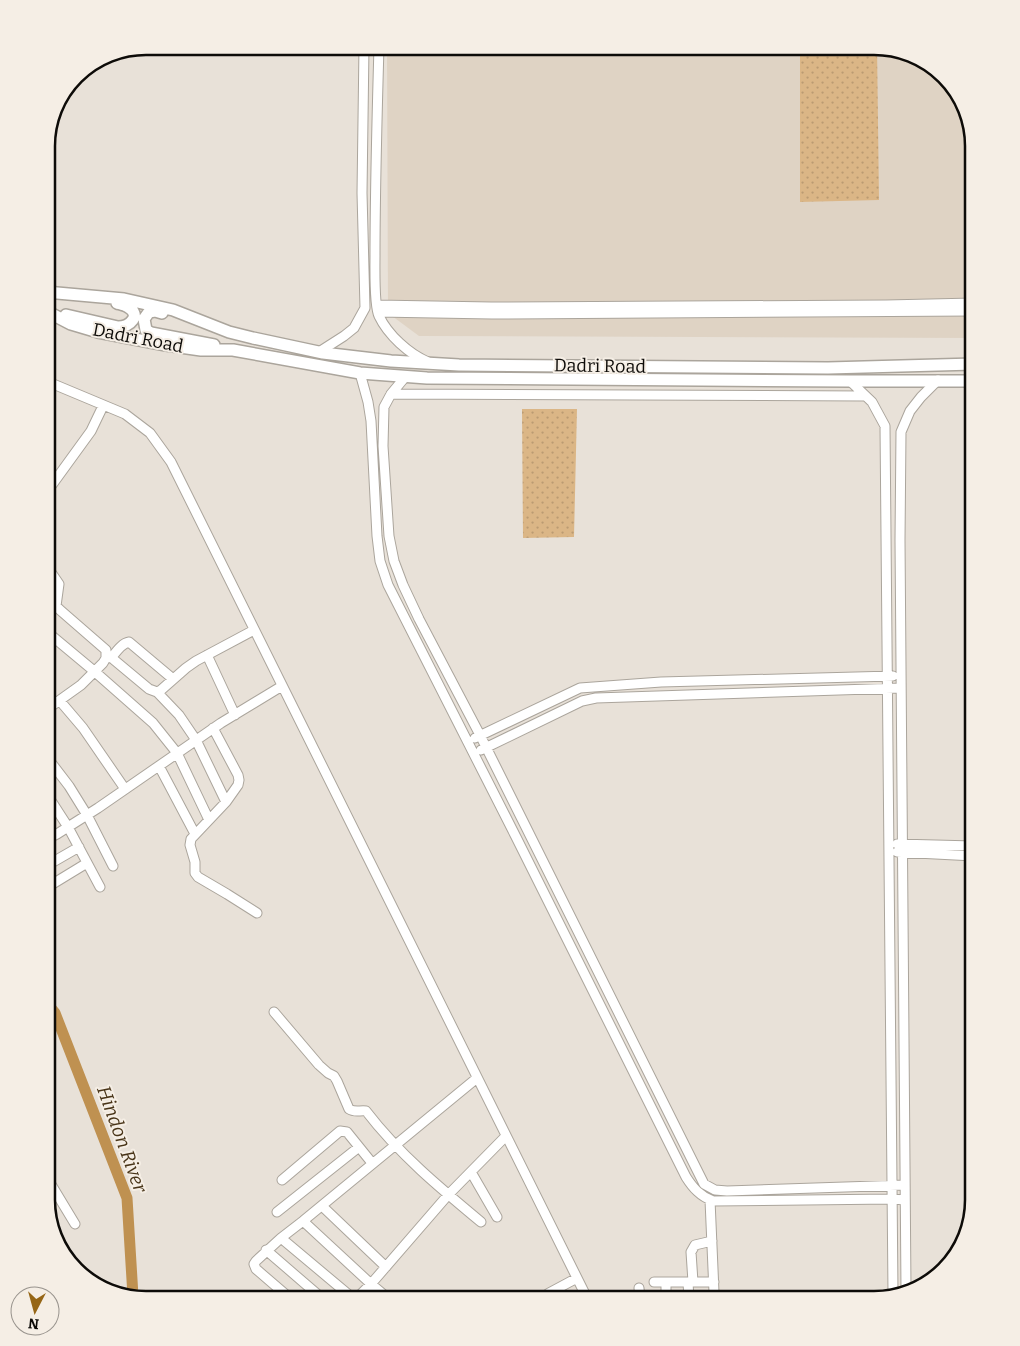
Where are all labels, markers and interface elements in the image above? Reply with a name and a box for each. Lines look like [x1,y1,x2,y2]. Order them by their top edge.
street label: Dadri Road [91,318,186,358]
street label: Dadri Road [554,354,647,378]
water label: Hindon River [92,1082,152,1197]
north arrow [10,1286,60,1336]
text: N [27,1314,40,1332]

